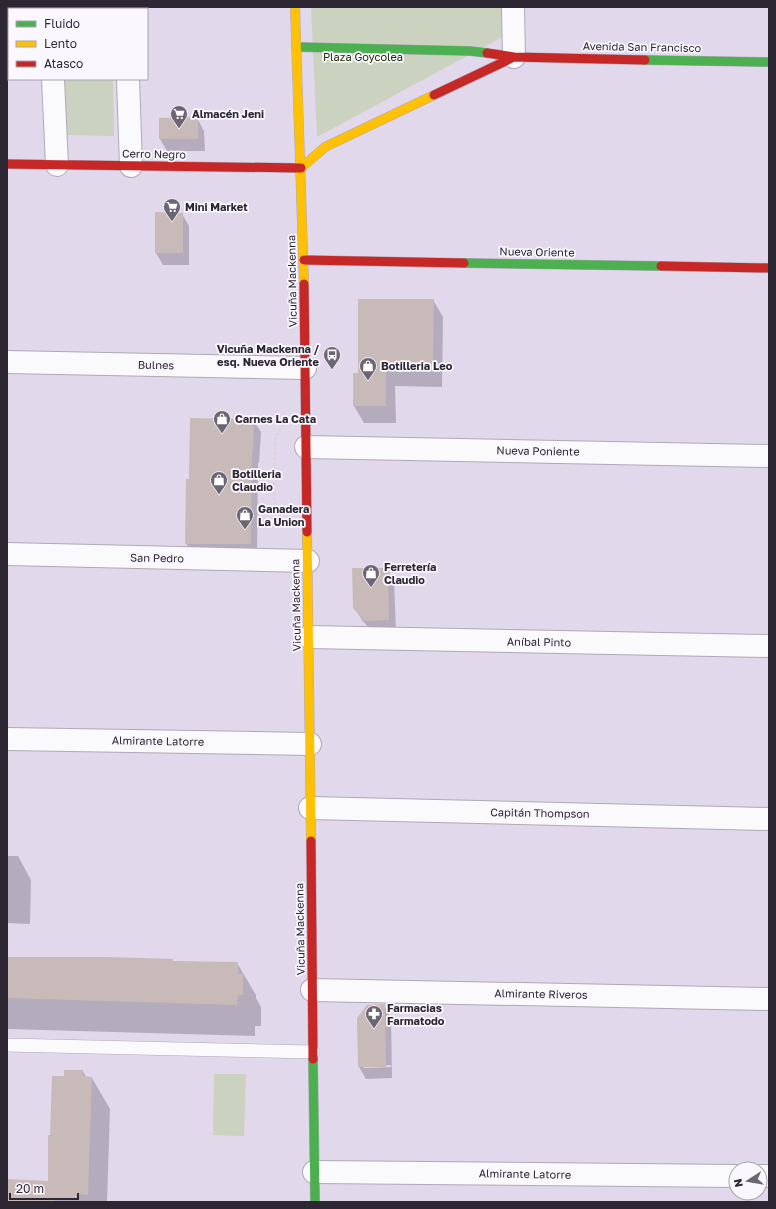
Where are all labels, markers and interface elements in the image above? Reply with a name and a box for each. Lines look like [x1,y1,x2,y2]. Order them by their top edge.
legend [8,8,148,80]
text: Fluido [44,16,80,31]
text: Lento [44,36,77,51]
street label: Avenida San Francisco [583,39,702,54]
park label: Plaza Goycolea [323,50,403,63]
text: Atasco [44,56,83,71]
supermarket icon: Almacén Jeni [169,104,189,129]
place label: Almacén Jeni [192,107,264,120]
street label: Cerro Negro [122,146,186,161]
supermarket icon: Mini Market [162,197,182,222]
place label: Mini Market [185,200,248,213]
street label: Vicuña Mackenna [284,235,299,327]
street label: Nueva Oriente [499,244,575,259]
place label: Vicuña Mackenna / esq. Nueva Oriente [217,342,320,368]
bus stop icon: Vicuña Mackenna / esq. Nueva Oriente [322,345,342,370]
shop icon: Botilleria Leo [358,356,378,381]
street label: Bulnes [138,358,175,371]
place label: Botilleria Leo [381,359,453,372]
shop icon: Carnes La Cata [212,409,232,434]
place label: Carnes La Cata [235,412,316,425]
street label: Nueva Poniente [496,443,580,458]
place label: Botilleria Claudio [232,467,281,493]
shop icon: Botilleria Claudio [209,470,229,495]
place label: Ganadera La Union [258,502,309,528]
shop icon: Ganadera La Union [235,505,255,530]
street label: San Pedro [130,551,184,564]
street label: Vicuña Mackenna [288,559,303,651]
place label: Ferretería Claudio [384,560,436,586]
shop icon: Ferretería Claudio [361,563,381,588]
street label: Aníbal Pinto [507,634,572,649]
street label: Almirante Latorre [112,733,204,748]
street label: Capitán Thompson [490,805,590,820]
street label: Vicuña Mackenna [292,883,307,975]
street label: Almirante Riveros [494,986,588,1001]
place label: Farmacias Farmatodo [387,1001,445,1027]
pharmacy icon: Farmacias Farmatodo [364,1004,384,1029]
north arrow [728,1161,768,1201]
street label: Almirante Latorre [479,1166,571,1181]
scale bar [10,1175,78,1201]
text: N [731,1178,745,1189]
text: 20 m [16,1181,44,1196]

